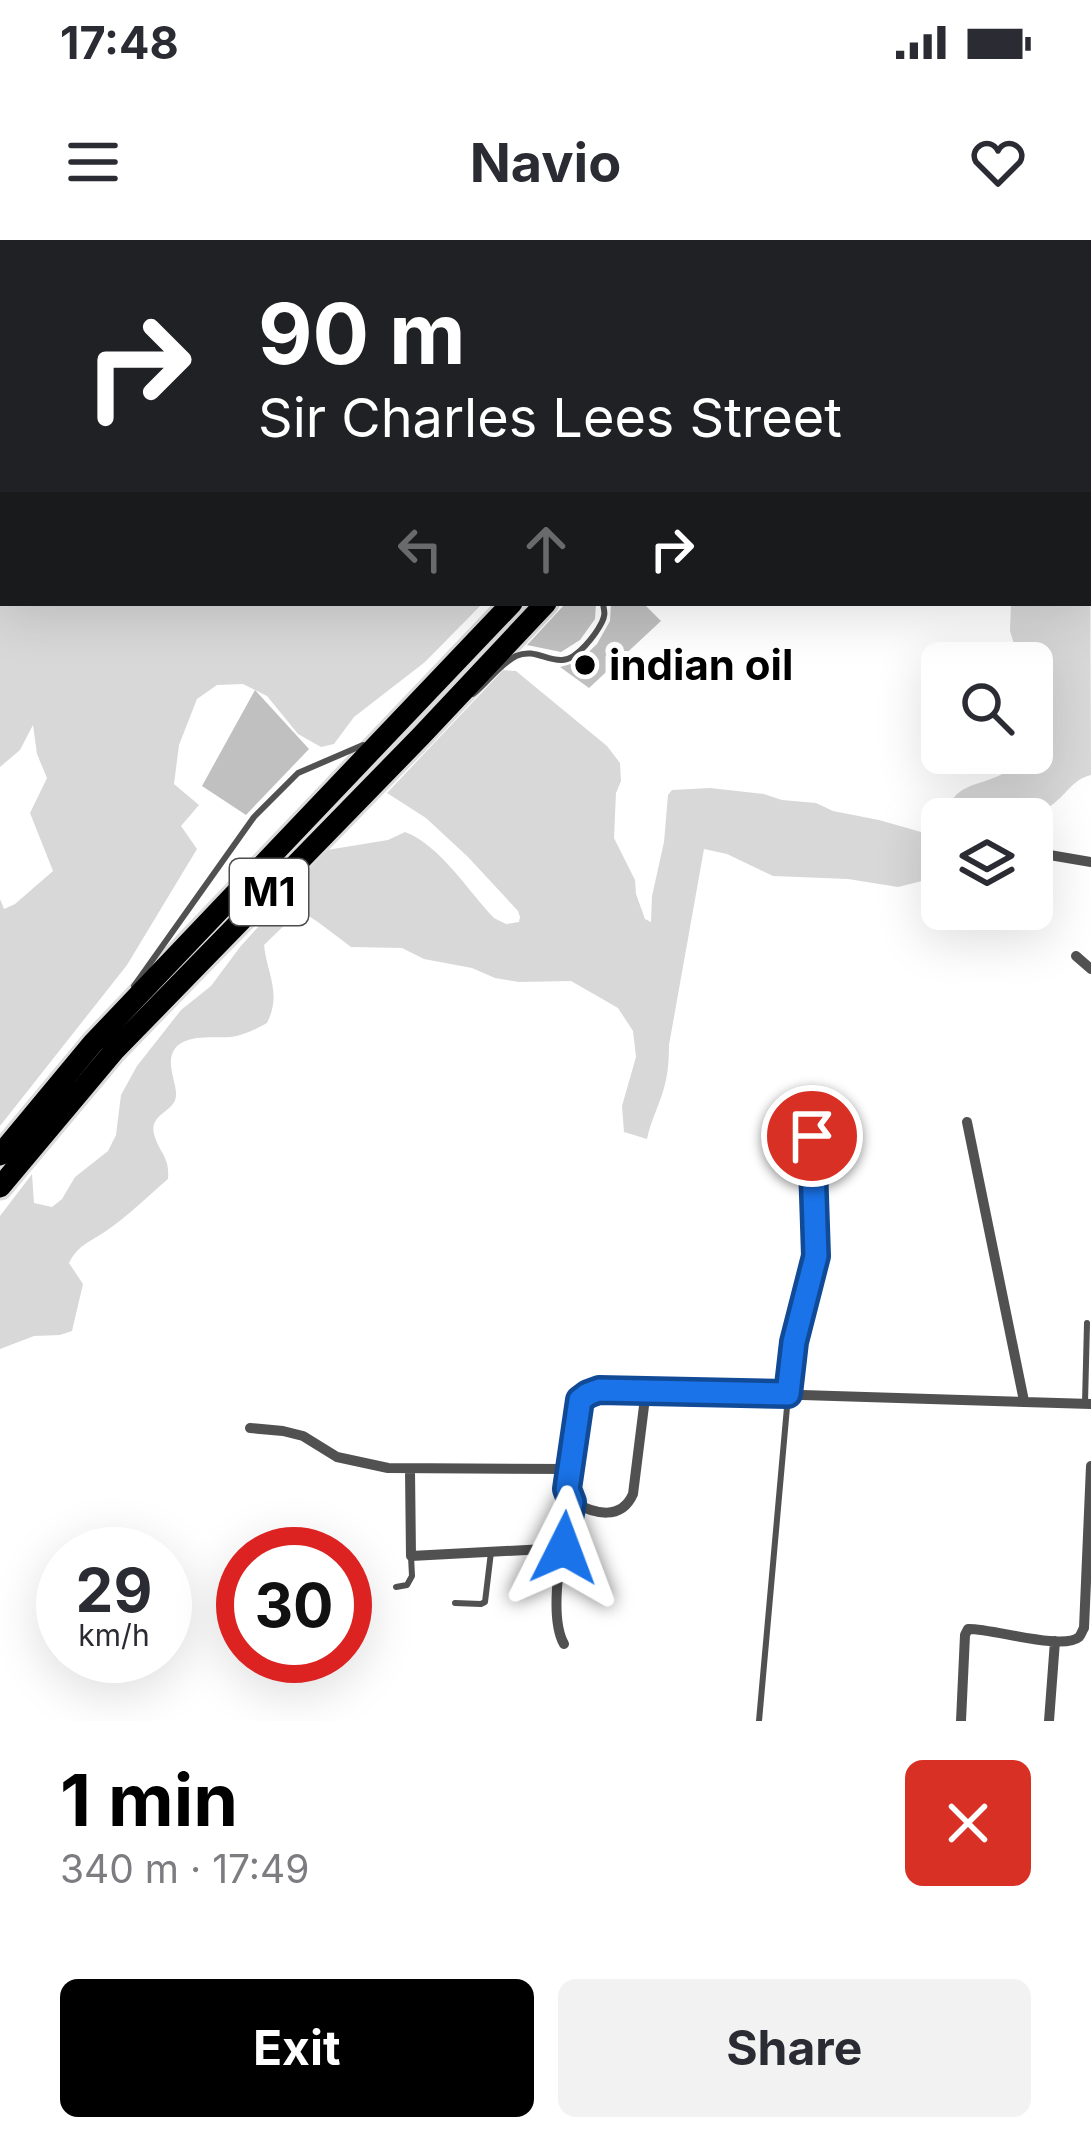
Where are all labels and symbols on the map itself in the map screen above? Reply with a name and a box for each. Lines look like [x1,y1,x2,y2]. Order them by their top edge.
place label: indian oil [609,639,793,690]
marker: indian oil [572,652,598,678]
road number: M1 [230,859,308,925]
pin [761,1085,863,1187]
position arrow [501,1485,627,1611]
speed limit sign: 30 [216,1527,372,1683]

